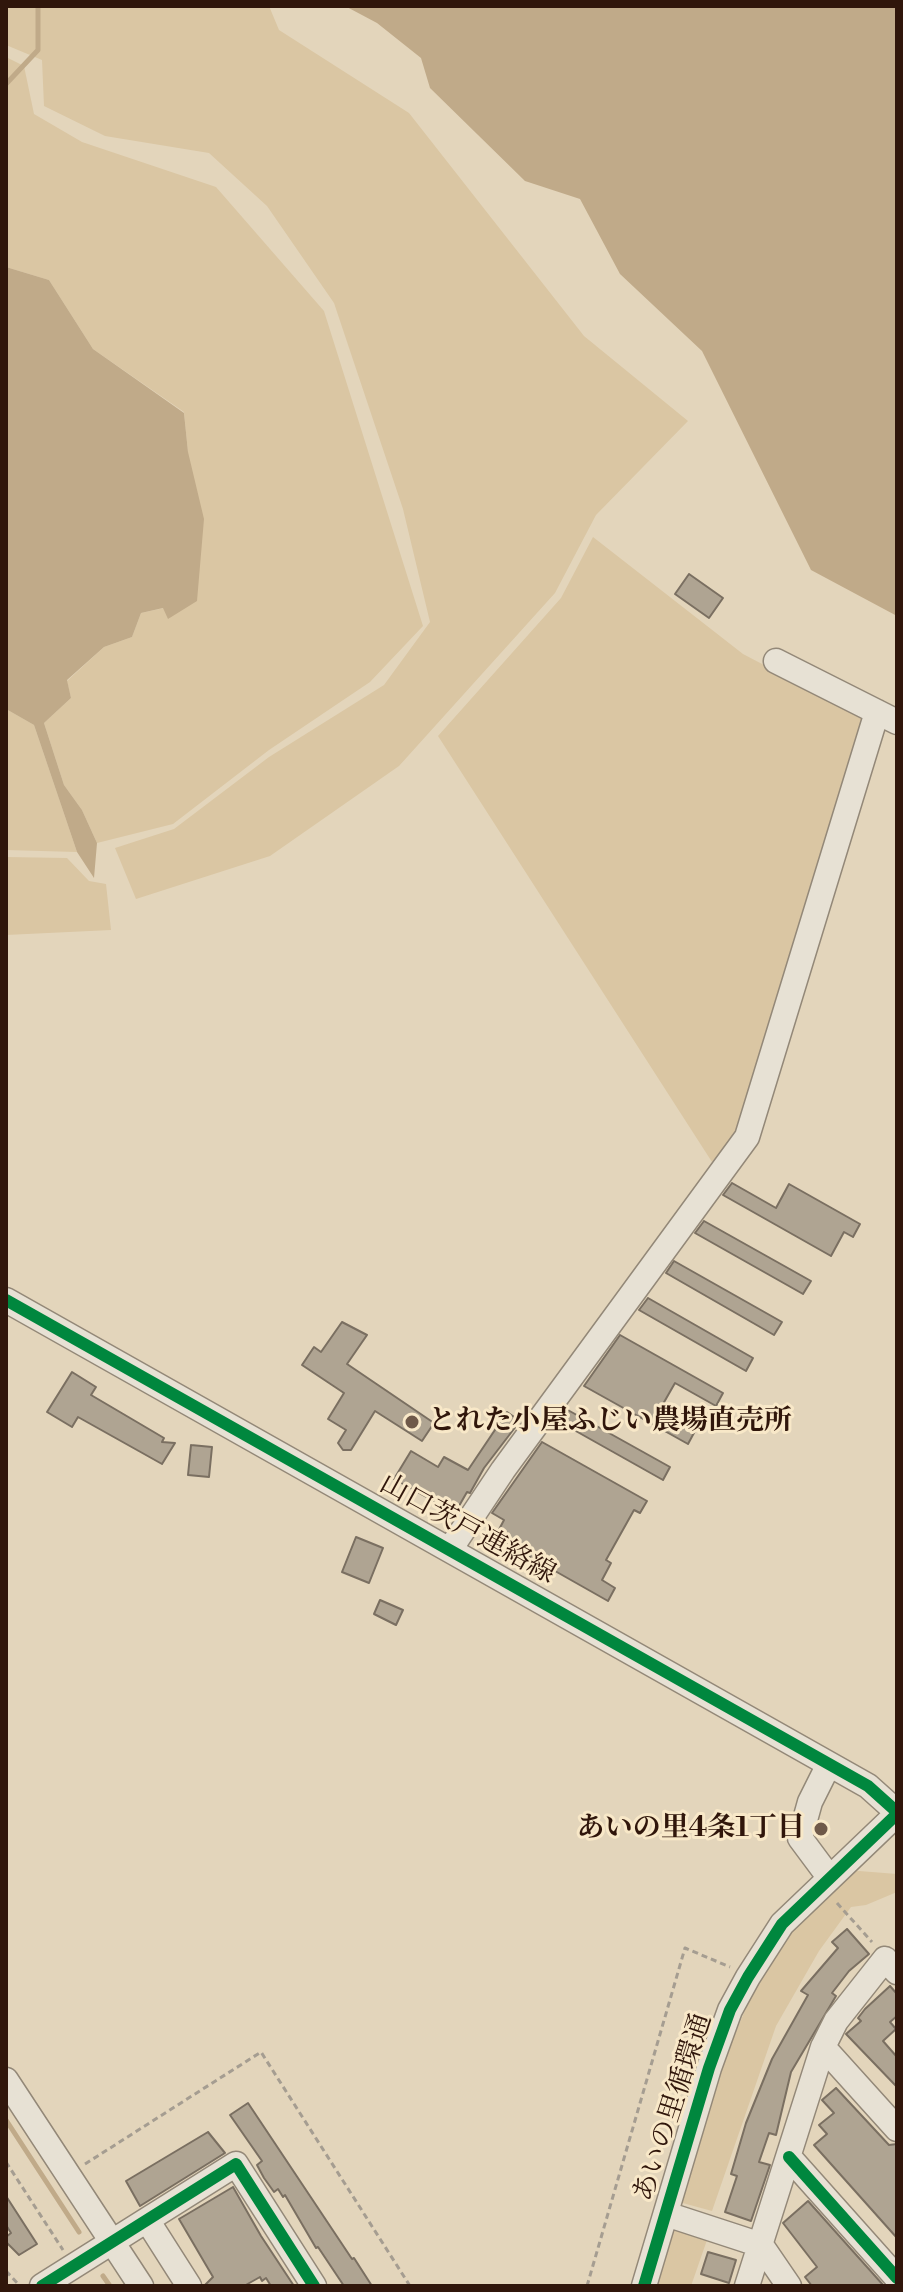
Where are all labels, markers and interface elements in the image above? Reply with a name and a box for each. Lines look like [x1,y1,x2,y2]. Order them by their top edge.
place label: とれた小屋ふじい農場直売所 [428,1405,792,1439]
marker: とれた小屋ふじい農場直売所 [403,1413,421,1431]
street label: 山口茨戸連絡線 [373,1468,561,1592]
place label: あいの里4条1丁目 [577,1812,805,1846]
marker: あいの里4条1丁目 [812,1820,830,1838]
street label: あいの里循環通 [628,2010,720,2206]

